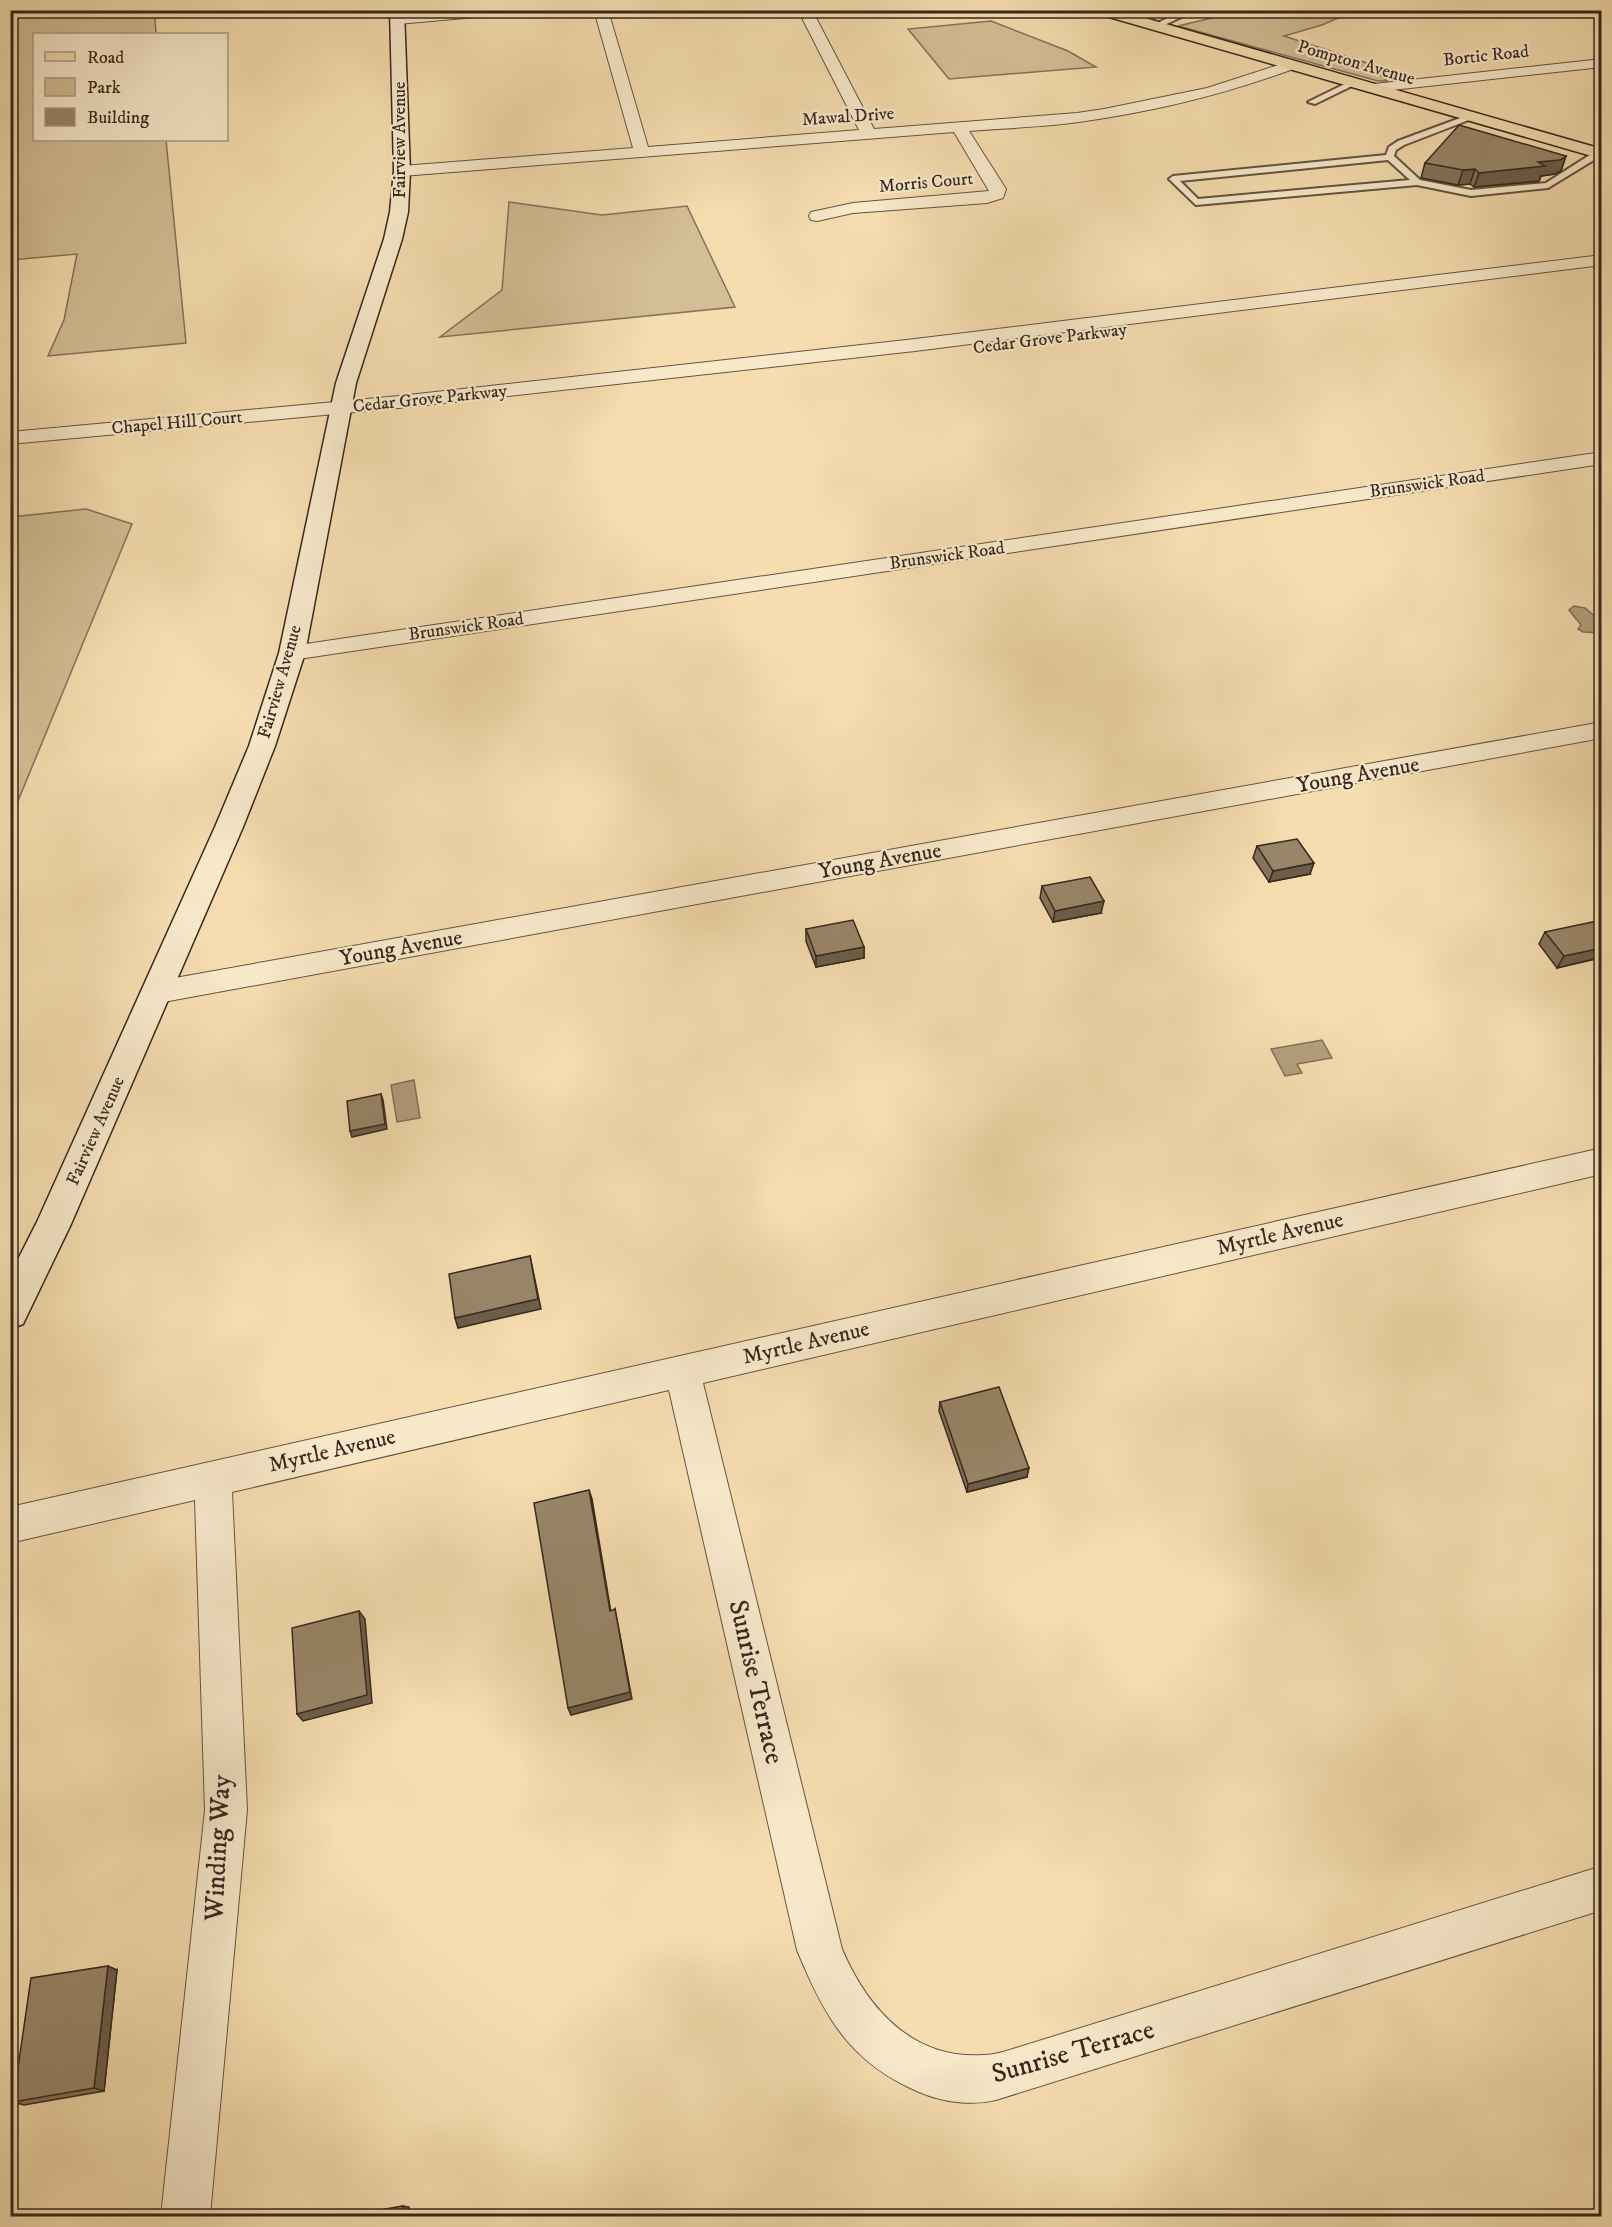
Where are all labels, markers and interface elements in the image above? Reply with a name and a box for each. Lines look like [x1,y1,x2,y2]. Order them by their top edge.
legend [33,33,228,141]
street label: Pompton Avenue [1295,36,1417,90]
street label: Bortic Road [1442,41,1530,71]
text: Road [87,47,124,69]
text: Park [87,77,121,99]
street label: Fairview Avenue [389,82,411,198]
street label: Mawal Drive [801,103,895,131]
text: Building [87,107,149,129]
street label: Morris Court [878,168,974,198]
street label: Cedar Grove Parkway [972,319,1129,359]
street label: Cedar Grove Parkway [352,380,509,418]
street label: Chapel Hill Court [111,406,243,440]
street label: Brunswick Road [1368,465,1486,503]
street label: Brunswick Road [888,537,1006,575]
street label: Brunswick Road [407,608,525,646]
street label: Fairview Avenue [253,623,307,741]
street label: Young Avenue [1295,751,1421,799]
street label: Young Avenue [817,837,943,885]
street label: Young Avenue [338,924,464,972]
street label: Fairview Avenue [62,1073,130,1189]
street label: Myrtle Avenue [1214,1206,1346,1262]
street label: Myrtle Avenue [740,1315,872,1371]
street label: Myrtle Avenue [266,1423,398,1479]
street label: Sunrise Terrace [721,1597,791,1767]
street label: Winding Way [197,1774,239,1923]
street label: Sunrise Terrace [988,2013,1158,2091]

